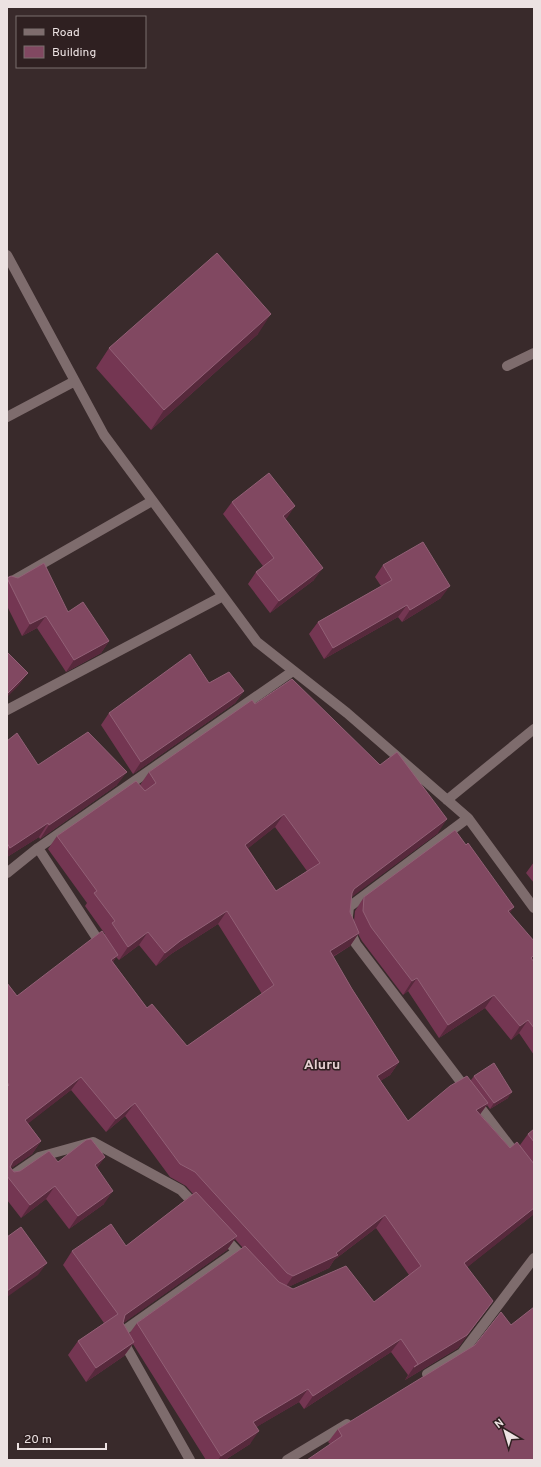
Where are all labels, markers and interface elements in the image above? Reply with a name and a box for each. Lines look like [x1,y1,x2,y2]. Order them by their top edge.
legend [16,16,146,68]
text: Road [52,25,80,41]
text: Building [52,45,96,61]
district label: Aluru [304,1057,340,1074]
north arrow [485,1411,525,1451]
text: N [492,1416,507,1432]
scale bar [18,1425,106,1451]
text: 20 m [24,1432,52,1448]

